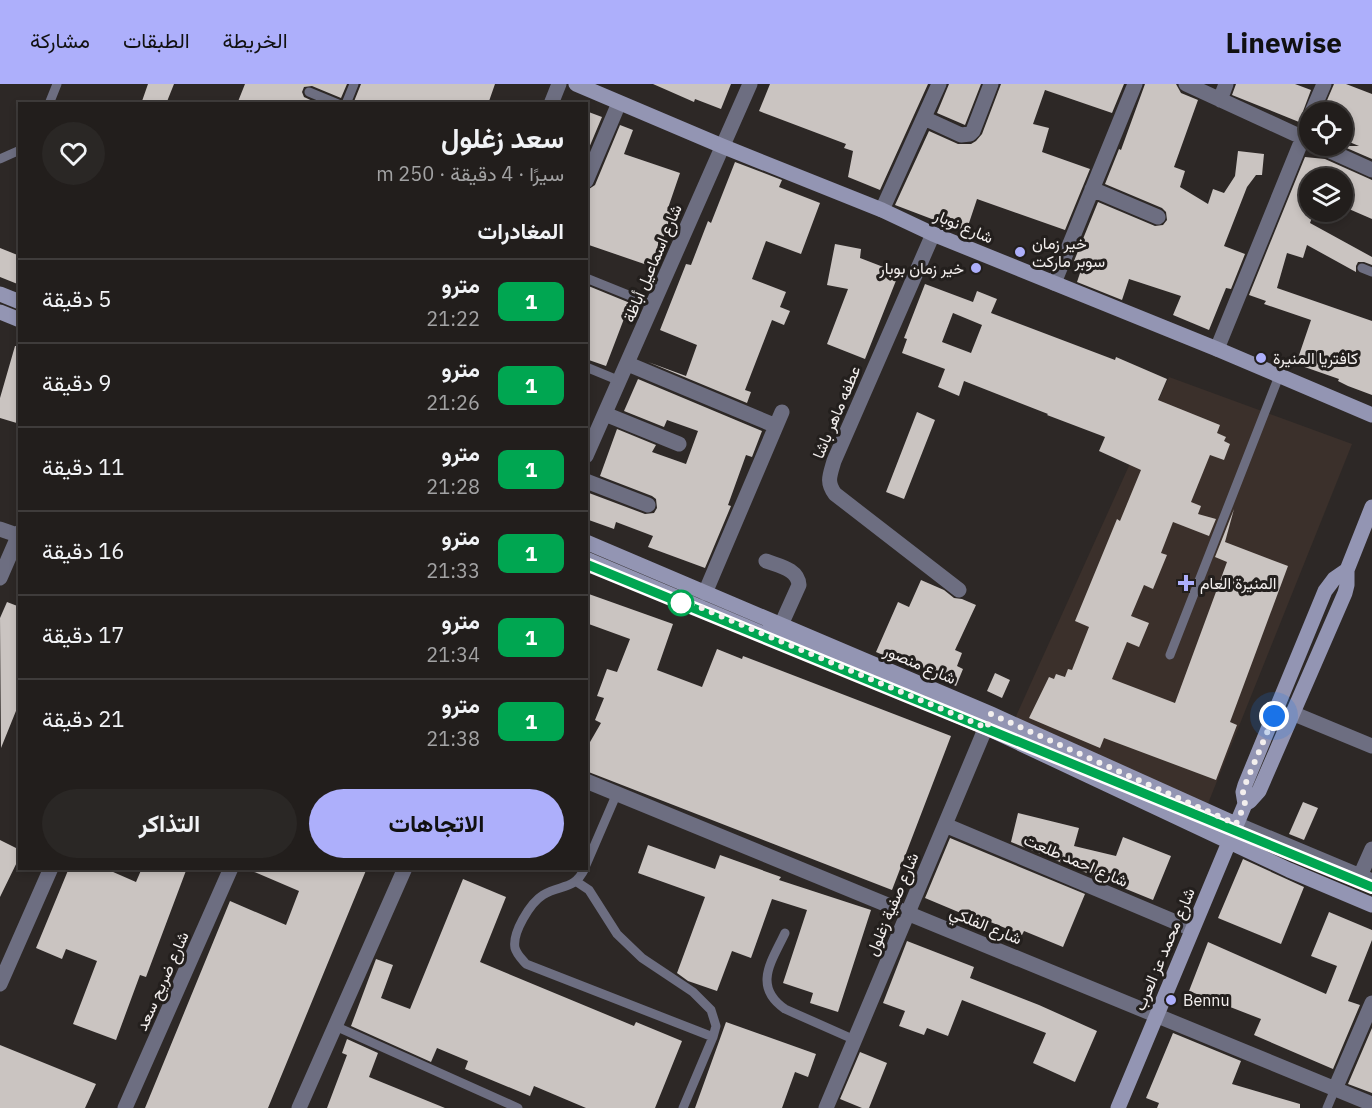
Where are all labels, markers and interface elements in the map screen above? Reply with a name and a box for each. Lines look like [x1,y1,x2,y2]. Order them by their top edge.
text: Linewise [1225,24,1342,61]
text: مشاركة [30,26,90,54]
text: الطبقات [123,26,190,54]
text: الخريطة [223,26,288,54]
map controls [1299,102,1353,222]
button: locate [1299,102,1353,156]
text: سعد زغلول [441,119,564,156]
button: heart [42,122,105,185]
text: سيرًا · 4 دقيقة · 250 m [376,160,564,187]
button: layers [1299,168,1353,222]
street label: شارع اسماعيل أباظة [618,201,688,326]
street label: شارع نوبار [930,204,996,249]
text: المغادرات [478,216,564,245]
place label: خير زمان سوبر ماركت [1032,233,1105,272]
marker: خير زمان سوبر ماركت [1013,245,1027,259]
place label: خير زمان بوبار [878,258,964,279]
marker: خير زمان بوبار [969,261,983,275]
text: مترو [442,270,480,299]
text: 5 دقيقة [42,284,111,313]
text: 1 [525,287,537,315]
text: 21:22 [426,305,480,332]
place label: كافتريا المنيرة [1273,348,1358,369]
marker: كافتريا المنيرة [1254,351,1268,365]
text: مترو [442,354,480,383]
street label: عطفه ماهر باشا [808,363,865,462]
text: 9 دقيقة [42,368,111,397]
text: 1 [525,371,537,399]
text: 21:26 [426,389,480,416]
text: مترو [442,438,480,467]
text: 11 دقيقة [42,452,125,481]
text: 1 [525,455,537,483]
text: 21:28 [426,473,480,500]
text: مترو [442,522,480,551]
text: 16 دقيقة [42,536,125,565]
text: 1 [525,539,537,567]
text: 21:33 [426,557,480,584]
place label: المنيرة العام [1200,573,1277,594]
marker: المنيرة العام [1177,574,1195,592]
unlabelled marker [668,590,694,616]
text: مترو [442,606,480,635]
text: 17 دقيقة [42,620,125,649]
text: 1 [525,623,537,651]
street label: شارع منصور [879,640,959,690]
text: 21:34 [426,641,480,668]
text: مترو [442,690,480,719]
your location [1259,701,1289,731]
text: 21 دقيقة [42,704,125,733]
text: 1 [525,707,537,735]
text: 21:38 [426,725,480,752]
button: التذاكر [42,789,297,858]
button: الاتجاهات [309,789,564,858]
street label: شارع احمد طلعت [1020,829,1131,893]
street label: شارع صفية زغلول [861,849,925,959]
street label: شارع محمد عز العرب [1129,885,1201,1014]
street label: شارع الفلكي [946,902,1025,952]
street label: شارع ضريح سعد [131,928,195,1034]
place label: Bennu [1183,990,1230,1010]
marker: Bennu [1164,993,1178,1007]

